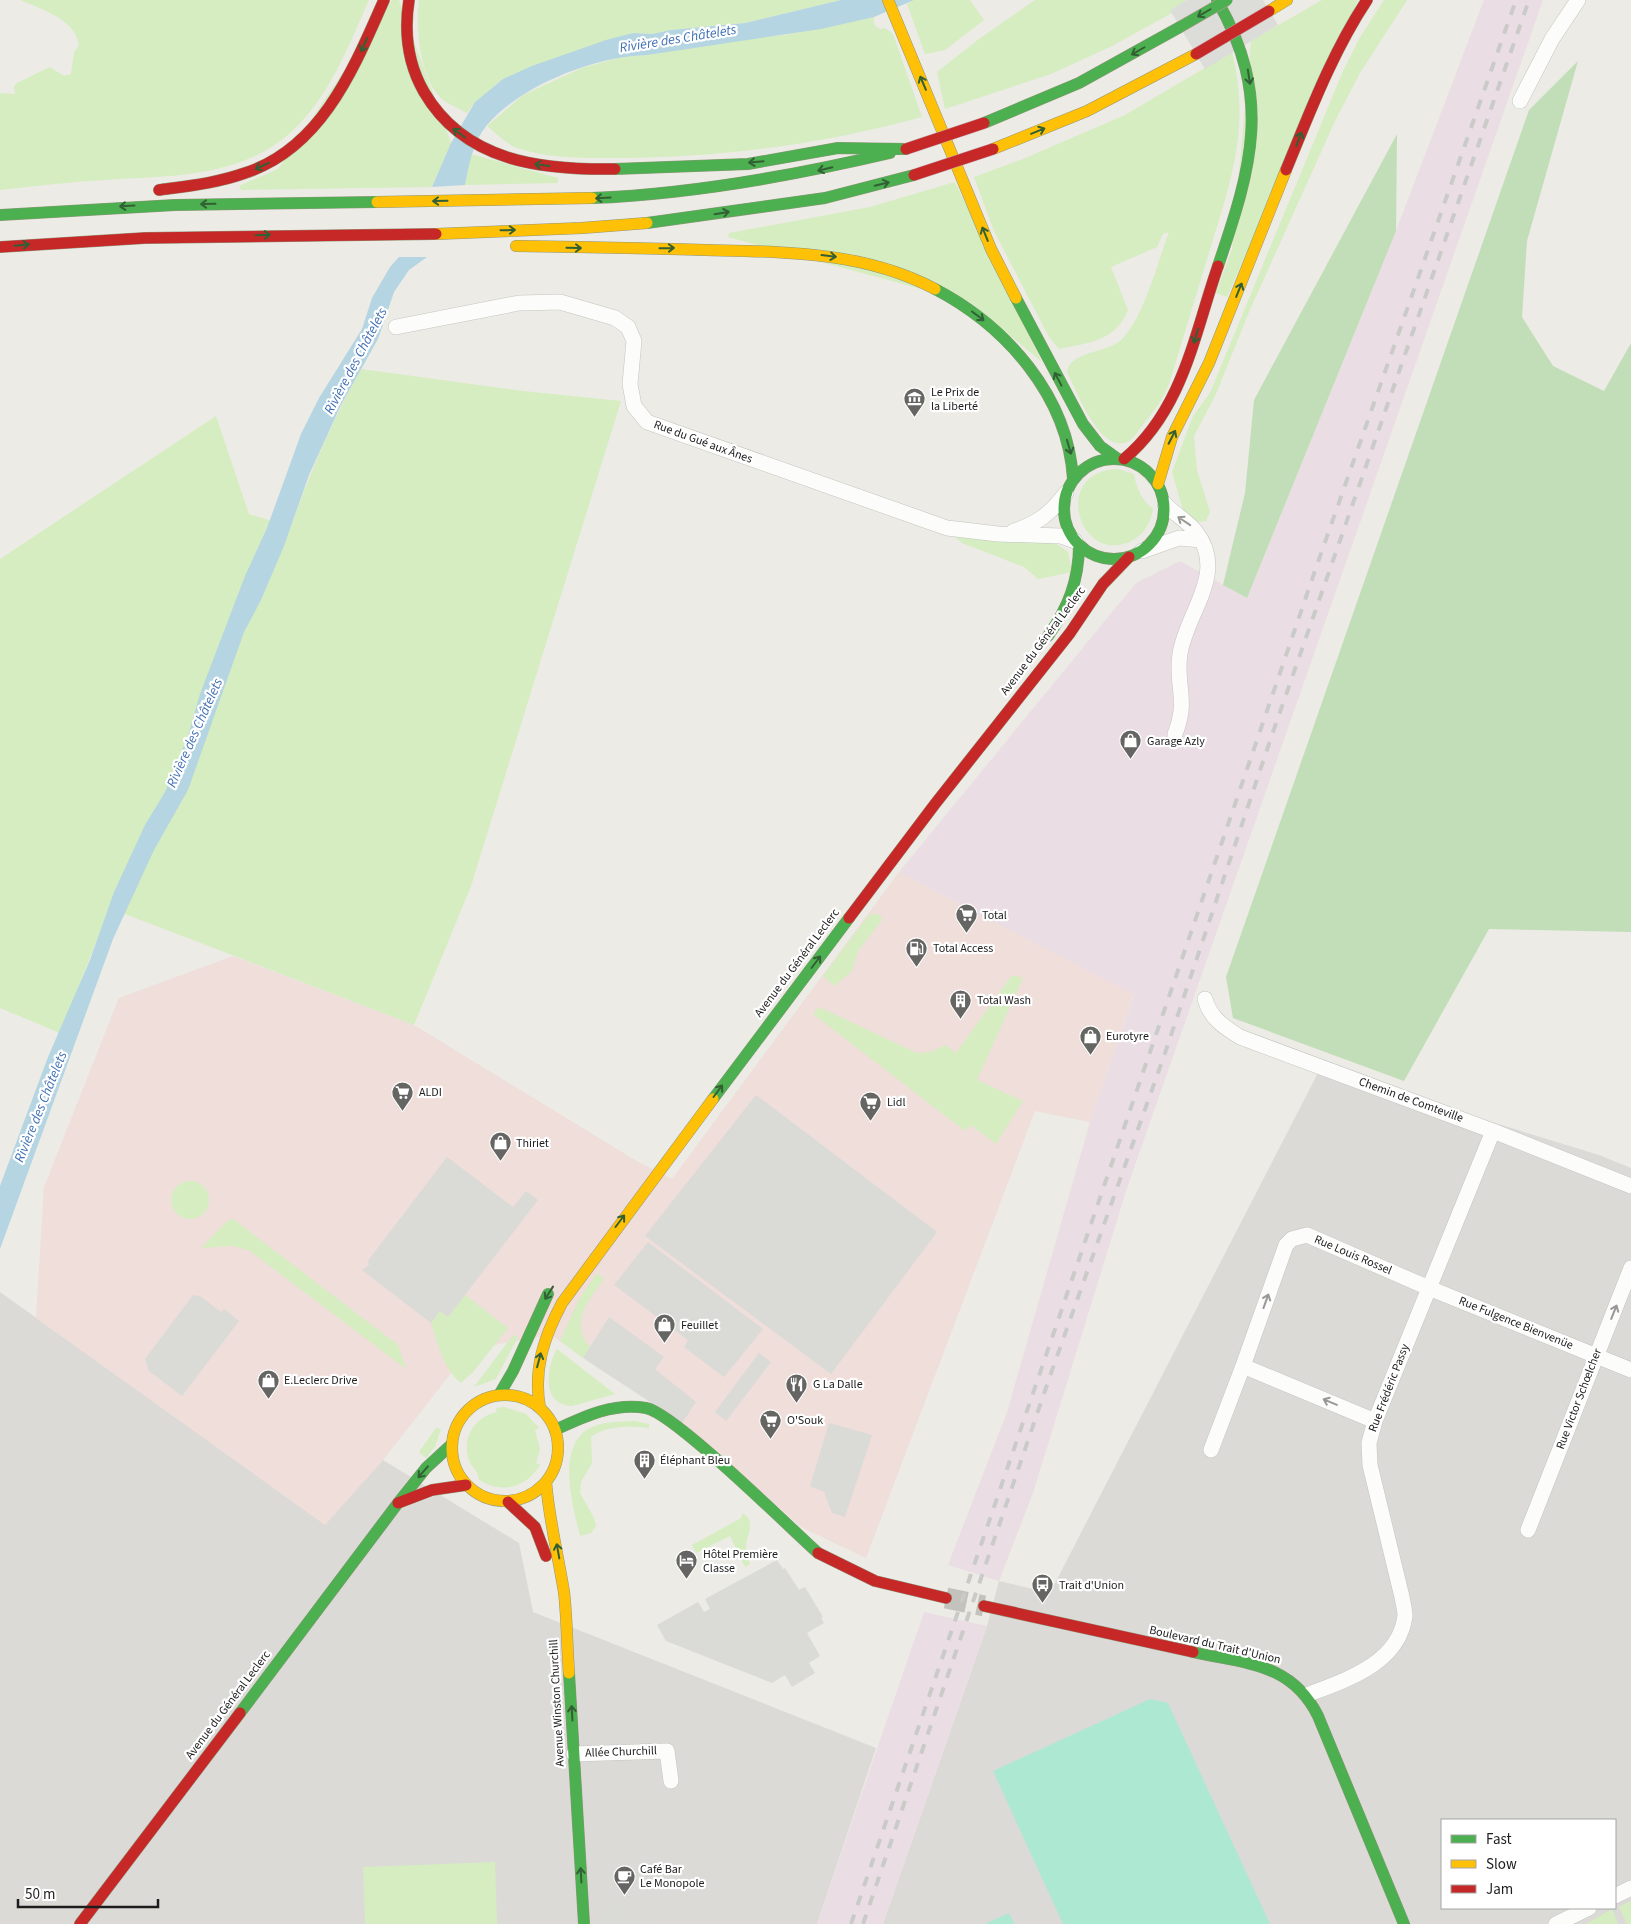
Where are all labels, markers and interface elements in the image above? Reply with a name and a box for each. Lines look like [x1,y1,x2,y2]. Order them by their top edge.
one-way arrow [1197,9,1211,19]
water label: Rivière des Châtelets [618,20,738,58]
one-way arrow [359,37,369,52]
one-way arrow [1132,47,1146,57]
one-way arrow [1244,69,1254,85]
one-way arrow [918,76,928,91]
one-way arrow [1030,126,1046,135]
one-way arrow [452,128,466,138]
one-way arrow [1294,132,1304,147]
one-way arrow [749,157,765,167]
one-way arrow [534,160,550,170]
one-way arrow [255,161,270,171]
one-way arrow [817,165,833,174]
one-way arrow [873,178,889,188]
one-way arrow [595,193,611,202]
one-way arrow [433,196,449,206]
one-way arrow [200,199,216,208]
one-way arrow [119,202,135,211]
one-way arrow [714,208,730,218]
one-way arrow [500,225,516,235]
one-way arrow [979,227,989,242]
one-way arrow [254,230,271,240]
one-way arrow [13,240,29,250]
one-way arrow [566,243,582,253]
one-way arrow [658,243,674,253]
one-way arrow [821,251,837,261]
one-way arrow [1235,283,1244,298]
water label: Rivière des Châtelets [319,304,393,418]
one-way arrow [971,310,984,321]
one-way arrow [1190,328,1200,344]
one-way arrow [1053,371,1063,386]
place label: Le Prix de la Liberté [931,384,979,415]
museum icon: Le Prix de la Liberté [903,387,927,418]
street label: Rue du Gué aux Ânes [651,416,755,468]
one-way arrow [1167,430,1177,445]
one-way arrow [1065,438,1075,454]
one-way arrow [1177,516,1191,526]
street label: Avenue du Général Leclerc [997,583,1090,699]
water label: Rivière des Châtelets [162,675,228,791]
shop icon: Garage Azly [1119,729,1143,760]
place label: Garage Azly [1147,733,1205,750]
supermarket icon: Total [954,903,978,934]
street label: Avenue du Général Leclerc [751,905,844,1021]
place label: Total [982,907,1007,924]
fuel station icon: Total Access [905,936,929,967]
place label: Total Access [933,940,993,957]
one-way arrow [810,956,821,969]
building icon: Total Wash [949,988,973,1019]
place label: Total Wash [977,992,1031,1009]
shop icon: Eurotyre [1078,1024,1102,1055]
place label: Eurotyre [1106,1028,1149,1045]
water label: Rivière des Châtelets [10,1048,73,1165]
street label: Chemin de Comteville [1356,1073,1466,1127]
supermarket icon: ALDI [391,1080,415,1111]
place label: ALDI [419,1084,442,1101]
one-way arrow [713,1084,723,1098]
supermarket icon: Lidl [859,1090,883,1121]
place label: Lidl [887,1094,906,1111]
shop icon: Thiriet [488,1131,512,1162]
place label: Thiriet [516,1135,549,1152]
one-way arrow [615,1214,625,1228]
street label: Rue Louis Rossel [1311,1231,1395,1279]
one-way arrow [544,1286,555,1300]
street label: Rue Fulgence Bienvenüe [1456,1292,1576,1354]
one-way arrow [1262,1294,1271,1309]
one-way arrow [1610,1305,1619,1320]
shop icon: Feuillet [653,1313,677,1344]
place label: Feuillet [681,1317,718,1334]
street label: Rue Frédéric Passy [1364,1341,1414,1434]
street label: Rue Victor Schœlcher [1552,1345,1606,1452]
one-way arrow [535,1353,544,1369]
shop icon: E.Leclerc Drive [256,1368,280,1399]
place label: E.Leclerc Drive [284,1372,357,1389]
restaurant icon: G La Dalle [785,1372,809,1403]
place label: G La Dalle [813,1376,863,1393]
one-way arrow [1323,1397,1338,1406]
supermarket icon: O'Souk [759,1408,783,1439]
place label: O'Souk [787,1412,823,1429]
building icon: Éléphant Bleu [632,1448,656,1479]
place label: Éléphant Bleu [660,1452,730,1469]
one-way arrow [417,1465,429,1478]
one-way arrow [552,1544,562,1560]
place label: Hôtel Première Classe [703,1546,778,1577]
hotel icon: Hôtel Première Classe [675,1549,699,1580]
bus stop icon: Trait d'Union [1031,1573,1055,1604]
place label: Trait d'Union [1059,1577,1124,1594]
street label: Boulevard du Trait d'Union [1148,1622,1282,1668]
street label: Avenue Winston Churchill [545,1639,569,1767]
street label: Avenue du Général Leclerc [182,1647,275,1763]
one-way arrow [567,1705,576,1721]
street label: Allée Churchill [585,1742,657,1762]
legend [1441,1819,1616,1909]
text: Fast [1486,1829,1512,1850]
text: Slow [1486,1854,1517,1875]
place label: Café Bar Le Monopole [640,1861,705,1892]
cafe icon: Café Bar Le Monopole [612,1864,636,1895]
one-way arrow [576,1868,585,1884]
scale bar [18,1876,158,1908]
text: Jam [1486,1879,1513,1900]
text: 50 m [25,1884,55,1905]

